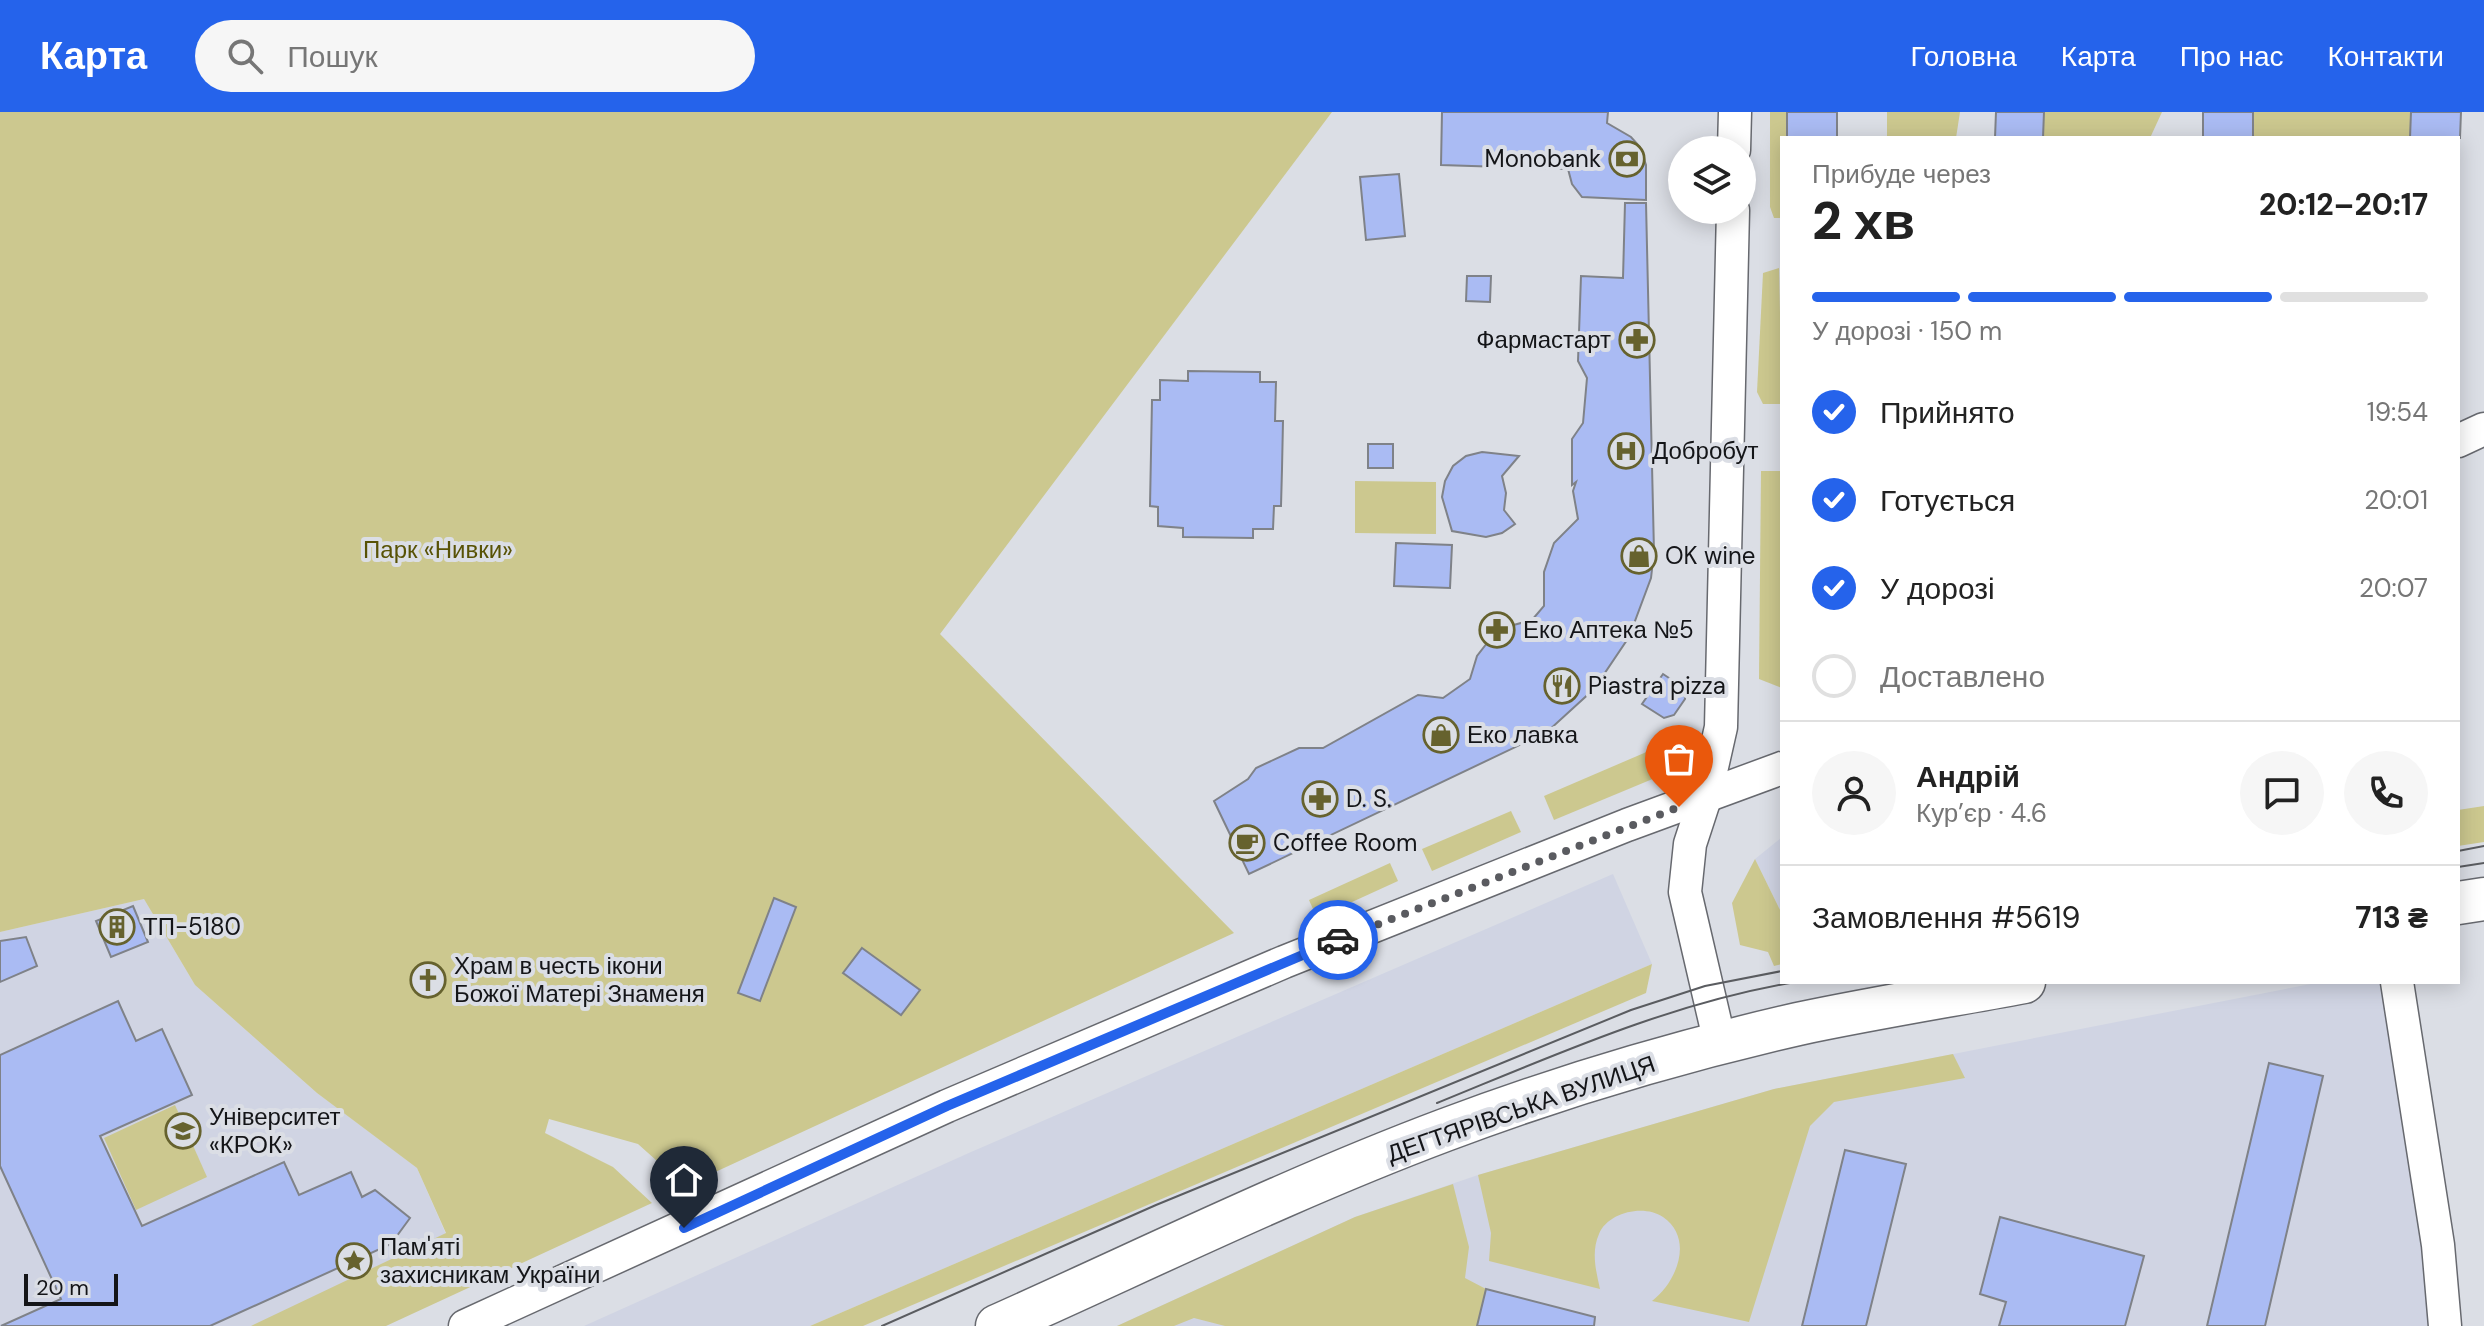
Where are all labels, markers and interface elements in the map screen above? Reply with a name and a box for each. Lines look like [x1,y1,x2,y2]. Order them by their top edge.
search box [195,20,755,92]
text: Карта [40,31,147,81]
icon: search [223,34,267,78]
text: Пошук [287,37,378,76]
text: Головна [1910,38,2017,75]
text: Карта [2061,38,2136,75]
text: Про нас [2180,38,2284,75]
text: Контакти [2328,38,2444,75]
map controls [1668,136,1756,224]
button: layers [1668,136,1756,224]
bank icon: Monobank [1608,140,1646,178]
place label: Monobank [1485,143,1601,174]
text: Прибуде через [1812,157,1991,191]
text: 20:12–20:17 [2259,185,2428,224]
text: 2 хв [1812,187,1915,255]
text: У дорозі · 150 m [1812,314,2002,348]
pharmacy icon: Фармастарт [1618,321,1656,359]
place label: Фармастарт [1476,324,1611,355]
icon: check [1812,390,1856,434]
text: Прийнято [1880,393,2015,432]
text: 19:54 [2367,395,2428,429]
hospital icon: Добробут [1607,432,1645,470]
place label: Добробут [1652,435,1759,466]
icon: check [1812,478,1856,522]
text: Готується [1880,481,2015,520]
text: 20:01 [2364,483,2428,517]
park label: Парк «Нивки» [363,534,513,565]
shop icon: OK wine [1620,537,1658,575]
place label: OK wine [1665,540,1755,571]
icon: check [1812,566,1856,610]
text: У дорозі [1880,569,1995,608]
text: 20:07 [2359,571,2428,605]
pharmacy icon: Еко Аптека №5 [1478,611,1516,649]
place label: Еко Аптека №5 [1523,614,1694,645]
text: Доставлено [1880,657,2045,696]
restaurant icon: Piastra pizza [1543,667,1581,705]
place label: Piastra pizza [1588,670,1726,701]
shop icon: Еко лавка [1422,716,1460,754]
place label: Еко лавка [1467,719,1579,750]
pin [1645,725,1713,807]
icon: bag [1657,737,1701,781]
button: person [1812,751,1896,835]
button: chat [2240,751,2324,835]
button: phone [2344,751,2428,835]
text: Андрій [1916,757,2020,796]
pharmacy icon: D. S. [1301,780,1339,818]
place label: D. S. [1346,783,1392,814]
text: Кур’єр · 4.6 [1916,796,2047,830]
cafe icon: Coffee Room [1228,824,1266,862]
place label: Coffee Room [1273,827,1417,858]
text: Замовлення #5619 [1812,898,2080,937]
text: 713 ₴ [2355,898,2428,937]
courier [1298,900,1378,980]
building icon: ТП-5180 [98,908,136,946]
place label: ТП-5180 [143,911,241,942]
icon: car [1316,918,1360,962]
place label: Храм в честь ікони Божої Матері Знаменя [454,950,705,1009]
church icon: Храм в честь ікони Божої Матері Знаменя [409,961,447,999]
street label: ДЕГТЯРІВСЬКА ВУЛИЦЯ [1383,1048,1659,1169]
place label: Університет «КРОК» [209,1101,341,1160]
school or university icon: Університет «КРОК» [164,1112,202,1150]
pin [650,1146,718,1228]
icon: home [662,1158,706,1202]
place label: Пам'яті захисникам України [380,1231,600,1290]
place icon: Пам'яті захисникам України [335,1242,373,1280]
scale bar [24,1270,118,1306]
text: 20 m [36,1273,89,1302]

